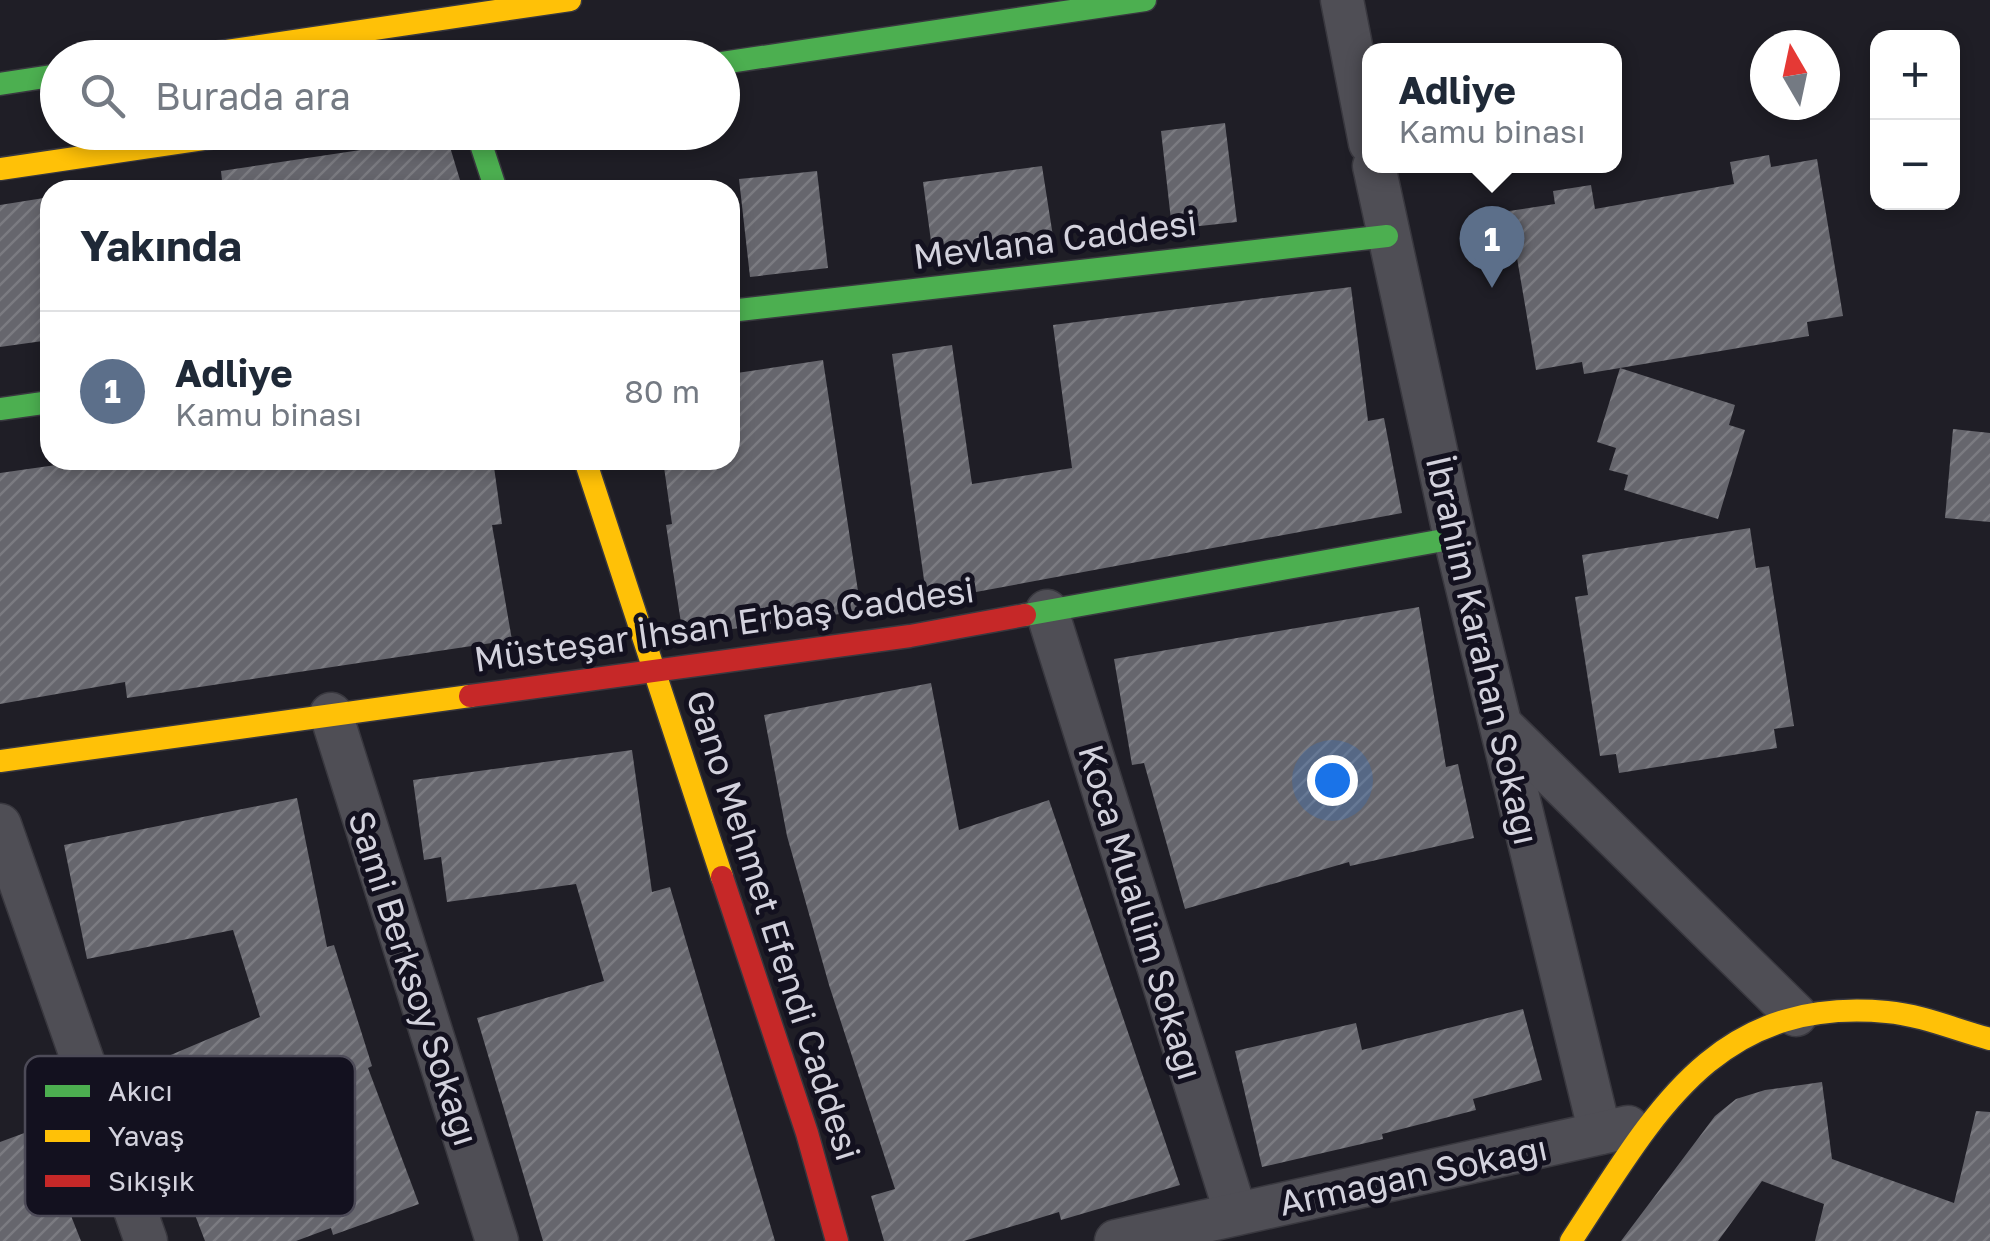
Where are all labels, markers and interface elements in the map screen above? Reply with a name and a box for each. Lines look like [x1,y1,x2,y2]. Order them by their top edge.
north arrow [1750,30,1840,120]
map controls [1870,30,1960,210]
button: + [1870,30,1960,120]
search box [40,40,740,150]
popup [1362,43,1622,173]
text: Adliye [1398,67,1516,112]
icon: search [75,68,130,123]
text: Burada ara [155,73,351,118]
text: Kamu binası [1398,112,1586,150]
button: − [1870,120,1960,210]
street label: Mevlana Caddesi [911,201,1199,277]
pin: 1 [1460,206,1524,288]
text: Yakında [80,220,242,270]
text: Adliye [175,350,293,395]
text: 1 [104,372,121,410]
text: 80 m [624,372,700,410]
text: Kamu binası [175,395,362,433]
street label: İbrahim Karahan Sokağı [1418,451,1548,849]
street label: Müsteşar İhsan Erbaş Caddesi [471,568,977,680]
street label: Gano Mehmet Efendi Caddesi [678,685,870,1165]
street label: Koca Muallim Sokağı [1070,739,1212,1085]
your location [1307,755,1358,806]
street label: Sami Berksoy Sokağı [340,805,488,1151]
legend [25,1056,355,1216]
text: Akıcı [108,1074,173,1107]
text: Yavaş [108,1119,184,1152]
street label: Armağan Sokağı [1275,1126,1551,1224]
text: Sıkışık [108,1164,195,1197]

